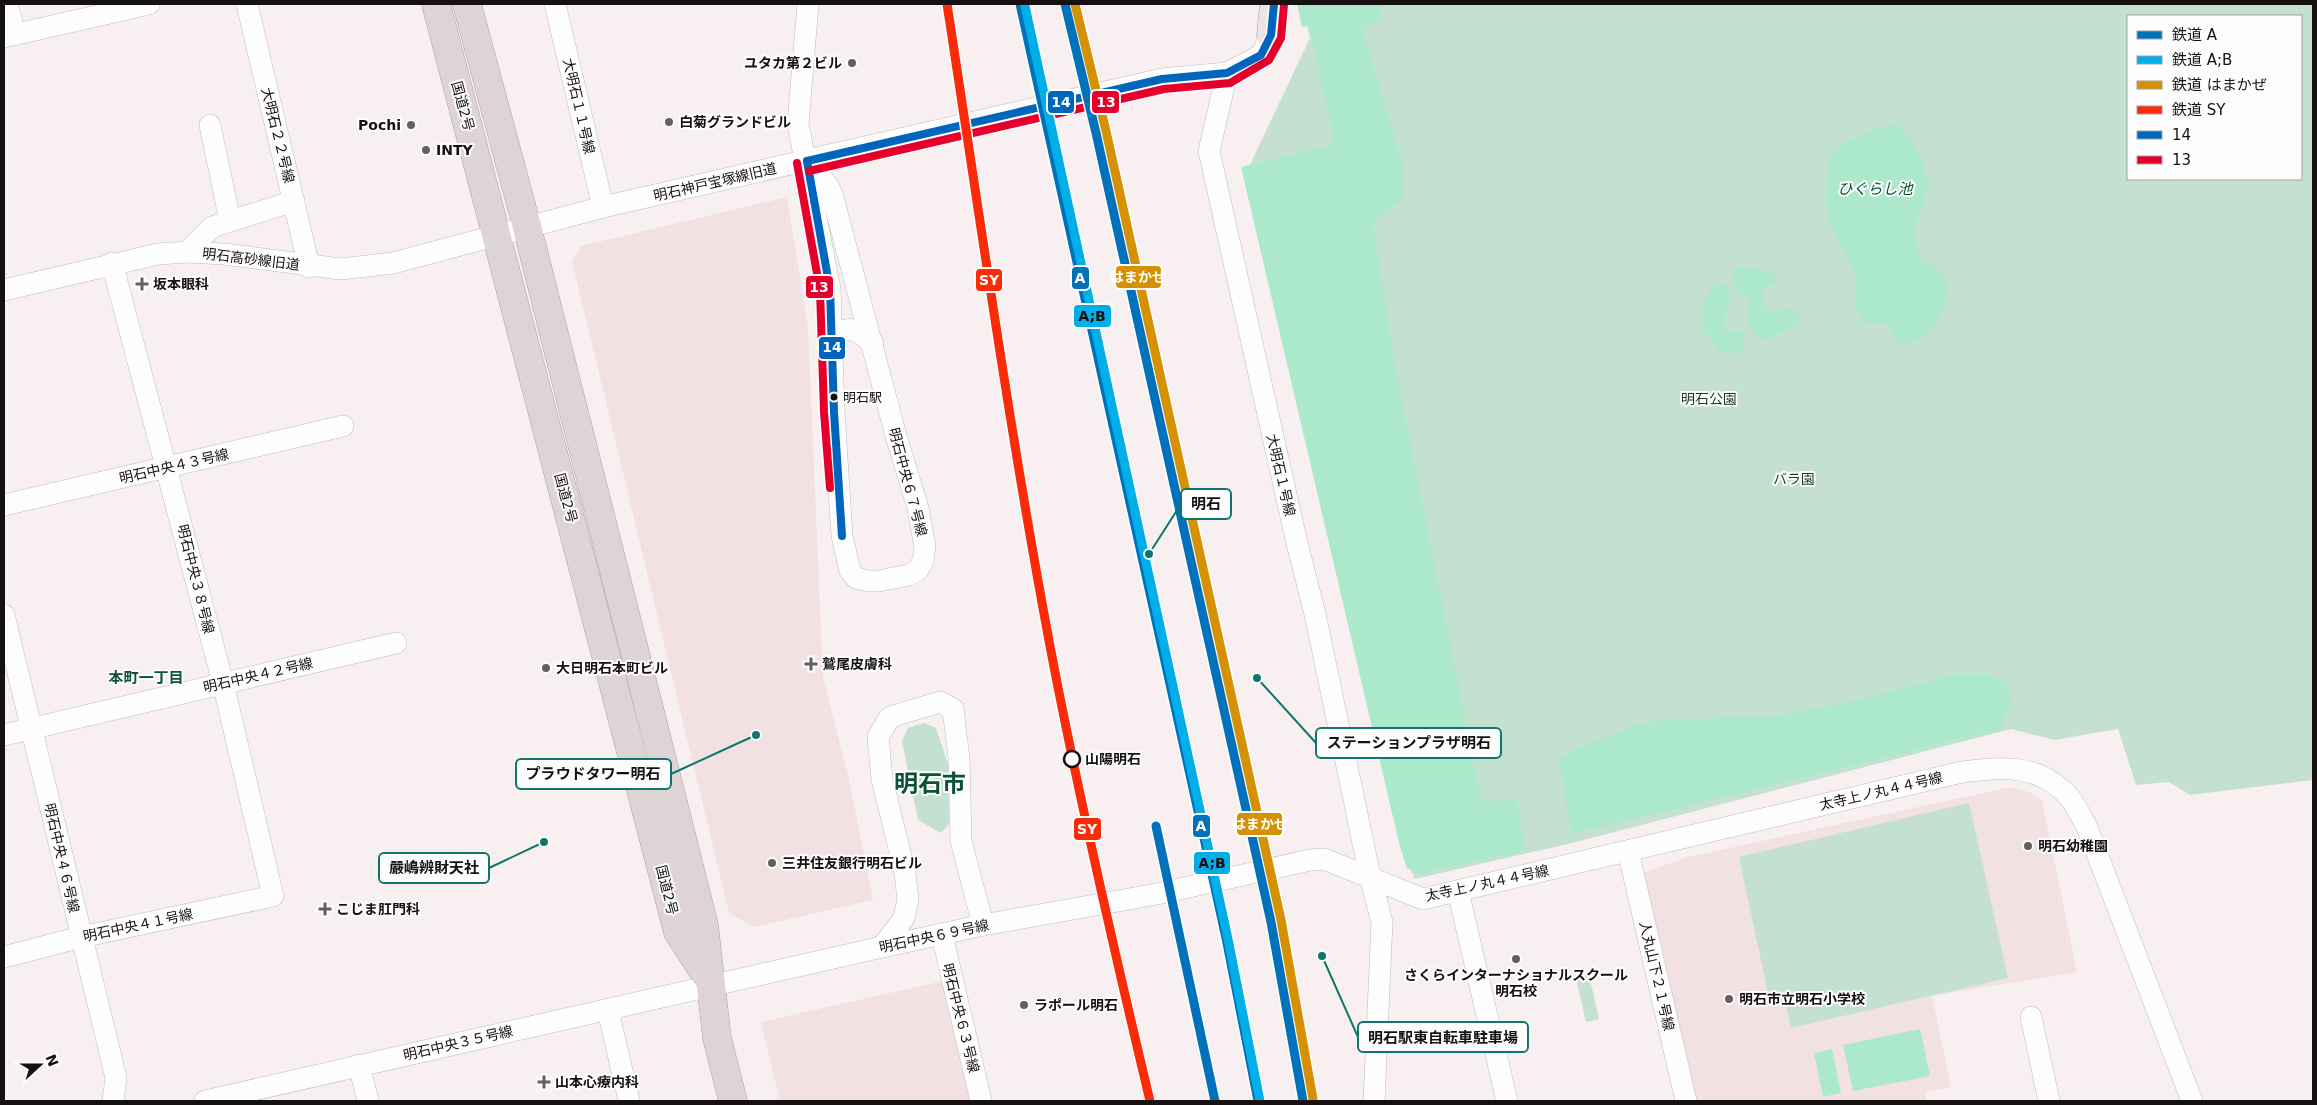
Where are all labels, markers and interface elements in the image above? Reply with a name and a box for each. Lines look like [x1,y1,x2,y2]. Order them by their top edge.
legend [2127,15,2302,180]
text: 鉄道 A [2172,26,2218,44]
text: 鉄道 A;B [2172,51,2232,69]
place label: ユタカ第２ビル [744,55,842,71]
street label: 大明石１１号線 [560,56,598,156]
marker: ユタカ第２ビル [846,57,858,69]
text: 鉄道 はまかぜ [2172,76,2267,94]
street label: 国道2号 [449,79,477,133]
street label: 大明石２２号線 [258,86,298,184]
line badge: 14 [1047,90,1075,114]
line badge: 13 [1091,90,1120,114]
text: 14 [1051,94,1071,110]
text: 13 [1096,94,1116,110]
text: 鉄道 SY [2172,101,2226,119]
place label: 白菊グランドビル [679,114,791,130]
marker: 白菊グランドビル [663,116,675,128]
place label: Pochi [358,117,401,133]
marker: Pochi [405,119,417,131]
text: 14 [2172,126,2191,144]
place label: INTY [436,142,473,158]
marker: INTY [420,144,432,156]
text: 13 [2172,151,2191,169]
street label: 明石神戸宝塚線旧道 [652,160,778,204]
water label: ひぐらし池 [1837,180,1914,198]
street label: 明石高砂線旧道 [201,245,301,273]
line badge: はまかぜ [1115,265,1162,289]
line badge: A [1071,266,1090,290]
line badge: SY [975,268,1003,292]
text: はまかぜ [1110,269,1166,285]
text: A [1075,270,1086,286]
text: SY [979,272,1000,288]
line badge: 13 [805,275,834,299]
place label: 坂本眼科 [153,276,209,292]
marker: 坂本眼科 [135,277,149,291]
text: 13 [809,279,829,295]
line badge: A;B [1073,304,1112,328]
text: A;B [1078,308,1106,324]
line badge: 14 [818,336,846,360]
text: 14 [822,339,842,355]
place label: 明石駅 [843,390,882,405]
park label: 明石公園 [1681,391,1737,407]
marker: 明石駅 [829,392,839,402]
street label: 明石中央６７号線 [886,426,930,538]
street label: 大明石１号線 [1264,432,1298,518]
street label: 明石中央４３号線 [118,446,230,486]
street label: 国道2号 [552,471,580,525]
park label: バラ園 [1773,471,1815,487]
callout: 明石 [1181,489,1231,519]
text: 明石 [1191,495,1221,513]
street label: 明石中央３８号線 [175,523,217,635]
street label: 明石中央４２号線 [202,655,314,695]
place label: 鷲尾皮膚科 [822,656,892,672]
marker: 鷲尾皮膚科 [804,657,818,671]
place label: 大日明石本町ビル [556,660,668,676]
marker: 大日明石本町ビル [540,662,552,674]
district label: 本町一丁目 [108,669,184,687]
callout: ステーションプラザ明石 [1316,728,1501,758]
text: ステーションプラザ明石 [1327,734,1491,752]
marker: 山陽明石 [1063,750,1081,768]
place label: 山陽明石 [1085,751,1141,767]
callout: プラウドタワー明石 [516,759,671,789]
text: プラウドタワー明石 [525,765,661,783]
street label: 太寺上ノ丸４４号線 [1818,769,1944,813]
district label: 明石市 [894,770,966,798]
street label: 明石中央４６号線 [42,802,82,914]
line badge: はまかぜ [1236,812,1283,836]
line badge: A [1192,814,1211,838]
text: はまかぜ [1232,816,1288,832]
line badge: SY [1073,817,1102,841]
text: A [1196,818,1207,834]
text: SY [1077,821,1098,837]
place label: 明石幼稚園 [2038,838,2108,854]
marker: 明石幼稚園 [2022,840,2034,852]
line badge: A;B [1193,851,1231,875]
callout: 嚴嶋辨財天社 [379,853,489,883]
place label: 三井住友銀行明石ビル [782,855,922,871]
text: A;B [1198,855,1226,871]
marker: 三井住友銀行明石ビル [766,857,778,869]
text: 嚴嶋辨財天社 [389,859,479,877]
street label: 太寺上ノ丸４４号線 [1424,862,1550,904]
street label: 国道2号 [653,863,681,917]
place label: こじま肛門科 [336,901,420,917]
marker: こじま肛門科 [318,902,332,916]
street label: 明石中央４１号線 [82,906,194,944]
street label: 明石中央６９号線 [878,917,990,955]
street label: 人丸山下２１号線 [1637,920,1677,1032]
marker: さくらインターナショナルスクール 明石校 [1510,953,1522,965]
street label: 明石中央６３号線 [940,962,982,1074]
place label: さくらインターナショナルスクール 明石校 [1404,967,1628,999]
place label: 明石市立明石小学校 [1739,991,1865,1007]
marker: 明石市立明石小学校 [1723,993,1735,1005]
place label: ラポール明石 [1034,997,1118,1013]
marker: ラポール明石 [1018,999,1030,1011]
callout: 明石駅東自転車駐車場 [1358,1022,1528,1052]
street label: 明石中央３５号線 [402,1023,514,1063]
text: 明石駅東自転車駐車場 [1368,1029,1518,1047]
north arrow [15,1040,65,1090]
text: N [43,1052,62,1069]
place label: 山本心療内科 [555,1074,639,1090]
marker: 山本心療内科 [537,1075,551,1089]

